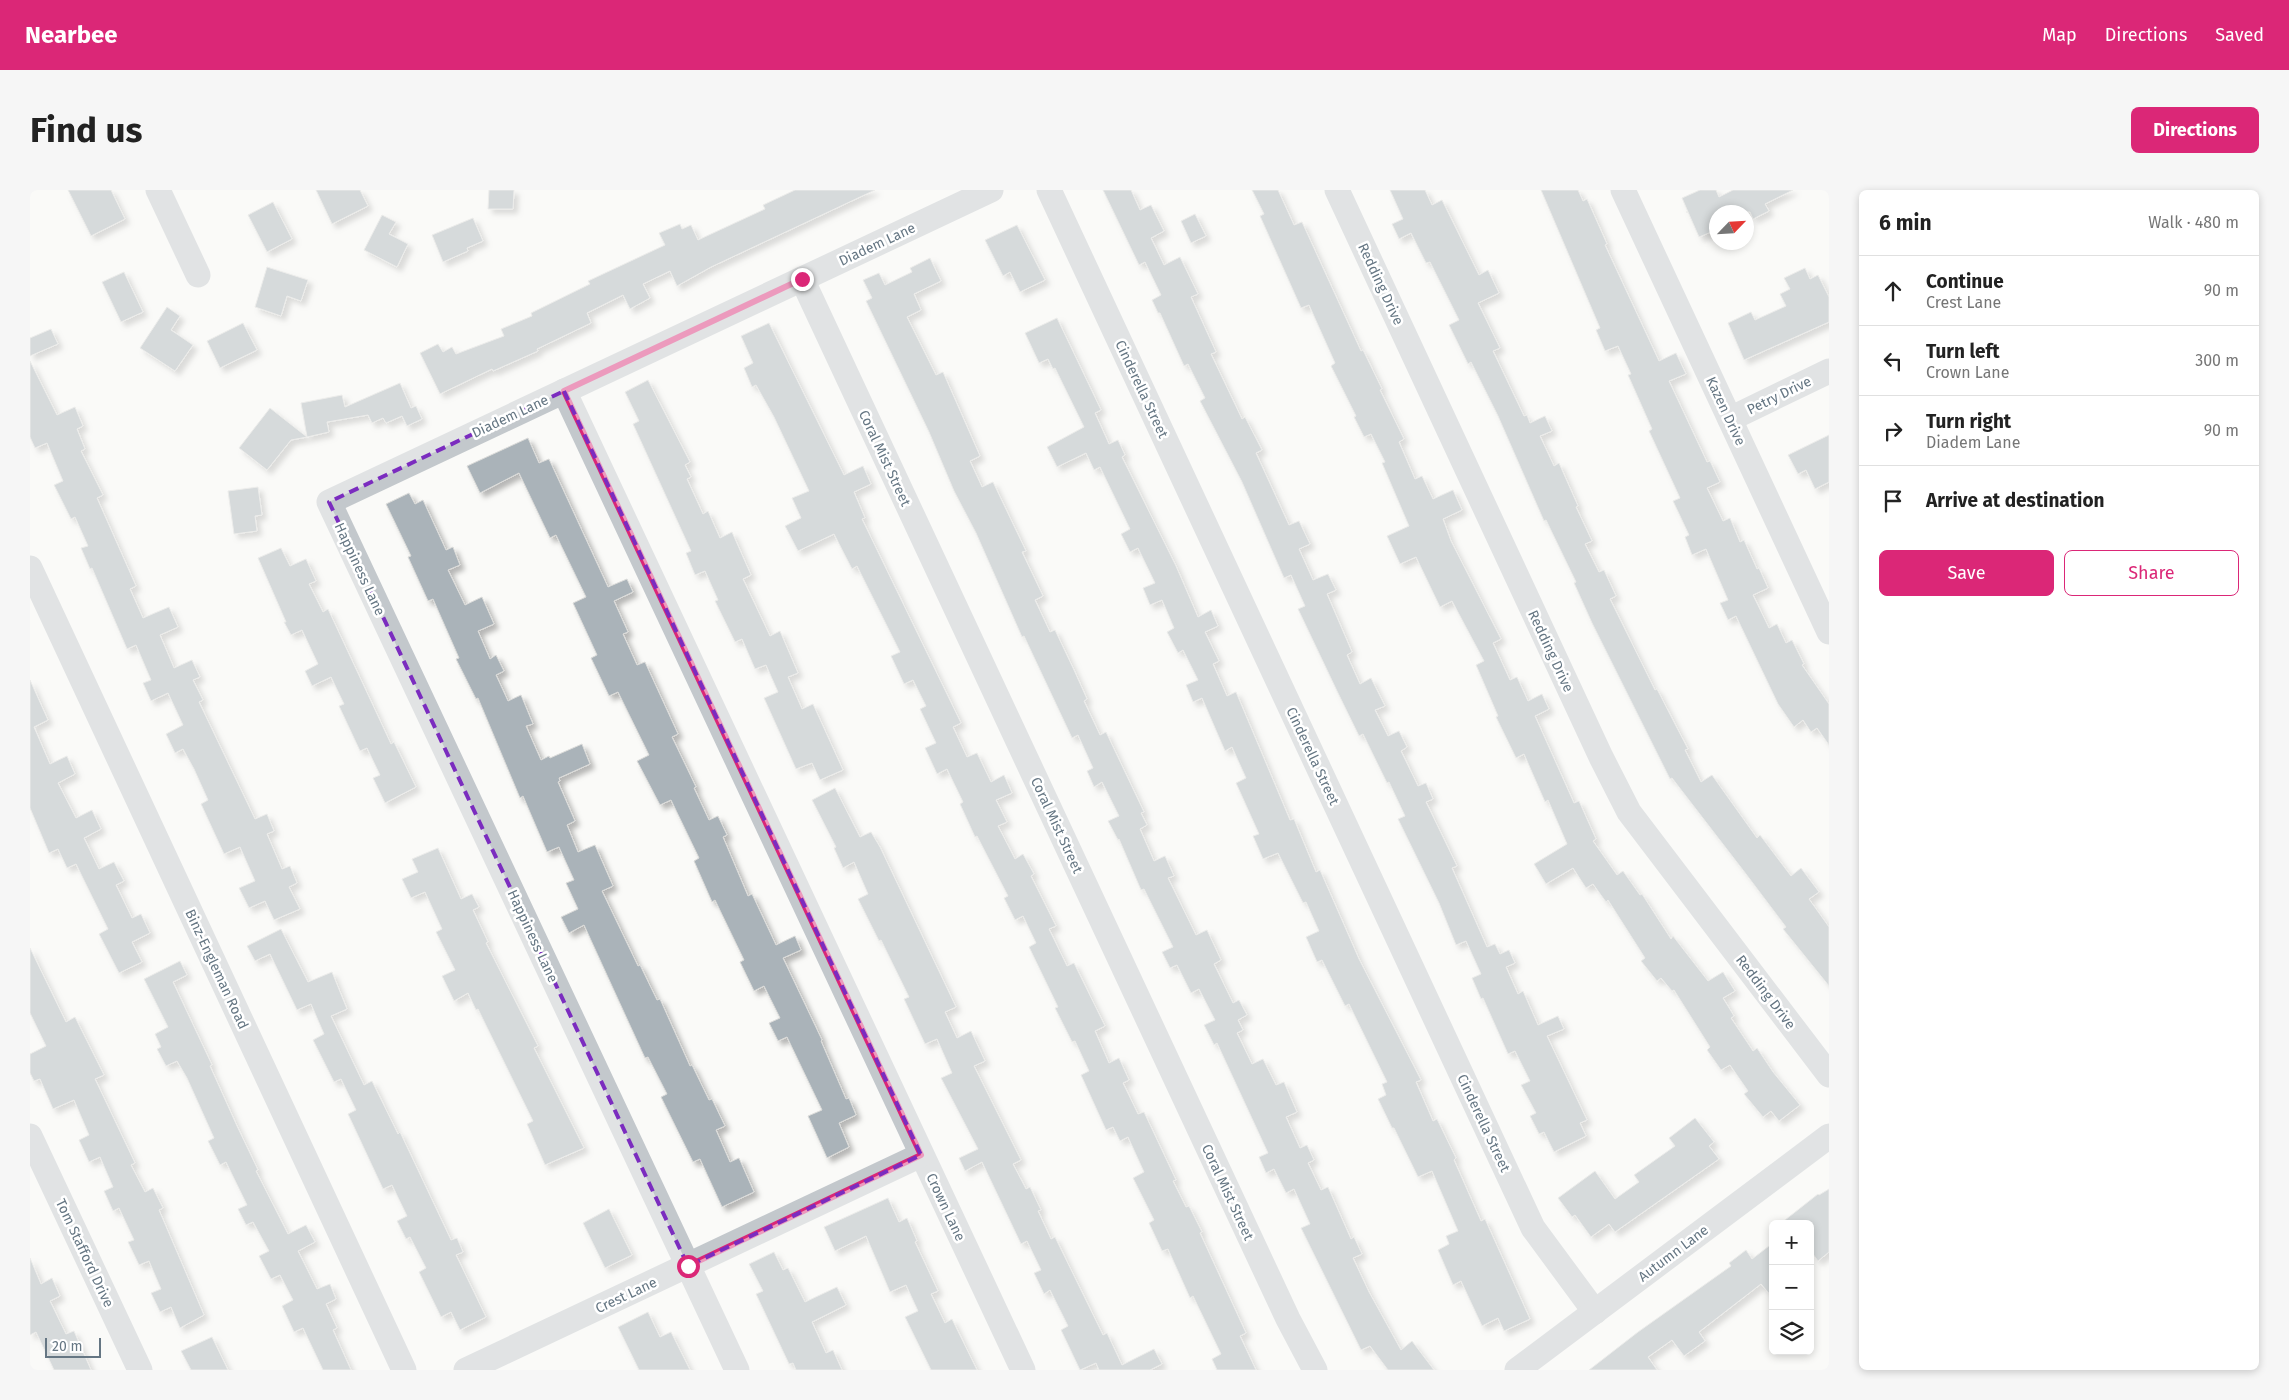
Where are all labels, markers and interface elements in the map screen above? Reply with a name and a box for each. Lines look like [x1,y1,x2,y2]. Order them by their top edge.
text: Nearbee [25,21,118,49]
text: Map [2042,24,2077,46]
text: Directions [2105,24,2187,46]
text: Saved [2215,24,2264,46]
button: Directions [2131,107,2259,153]
text: Find us [30,109,142,151]
north arrow [1709,205,1754,250]
text: 6 min [1879,210,1932,236]
text: Walk · 480 m [2148,213,2239,232]
street label: Diadem Lane [836,219,918,270]
street label: Redding Drive [1354,240,1407,328]
route end [791,268,814,291]
text: Continue [1926,270,2004,293]
icon: ahead [1879,277,1907,305]
text: 90 m [2204,281,2239,300]
text: Crest Lane [1926,293,2001,312]
street label: Cinderella Street [1111,338,1172,442]
text: Turn left [1926,340,2000,363]
icon: left [1879,347,1907,375]
text: 300 m [2195,351,2239,370]
text: Crown Lane [1926,363,2009,382]
street label: Petry Drive [1744,373,1814,418]
street label: Kazen Drive [1702,374,1749,448]
street label: Diadem Lane [469,391,551,442]
street label: Coral Mist Street [855,407,915,510]
text: Turn right [1926,410,2011,433]
icon: right [1879,417,1907,445]
text: 90 m [2204,421,2239,440]
text: Diadem Lane [1926,433,2020,452]
icon: arrive [1879,487,1907,515]
text: Arrive at destination [1926,489,2105,512]
street label: Happiness Lane [331,520,388,618]
button: Save [1879,550,2054,596]
button: Share [2064,550,2239,596]
street label: Redding Drive [1524,607,1577,695]
street label: Cinderella Street [1282,705,1343,809]
street label: Coral Mist Street [1027,774,1087,877]
street label: Happiness Lane [504,887,561,985]
street label: Binz-Engleman Road [181,907,252,1032]
street label: Redding Drive [1732,952,1799,1033]
street label: Cinderella Street [1453,1072,1514,1176]
street label: Coral Mist Street [1198,1141,1258,1244]
street label: Crown Lane [922,1171,969,1244]
street label: Tom Stafford Drive [52,1196,117,1310]
map controls [1769,1220,1814,1355]
button: + [1769,1220,1814,1265]
street label: Autumn Lane [1635,1221,1712,1285]
route start [677,1255,700,1278]
button: − [1769,1265,1814,1310]
street label: Crest Lane [593,1274,660,1317]
button: layers [1769,1310,1814,1355]
scale bar [45,1335,101,1358]
text: 20 m [52,1338,82,1355]

